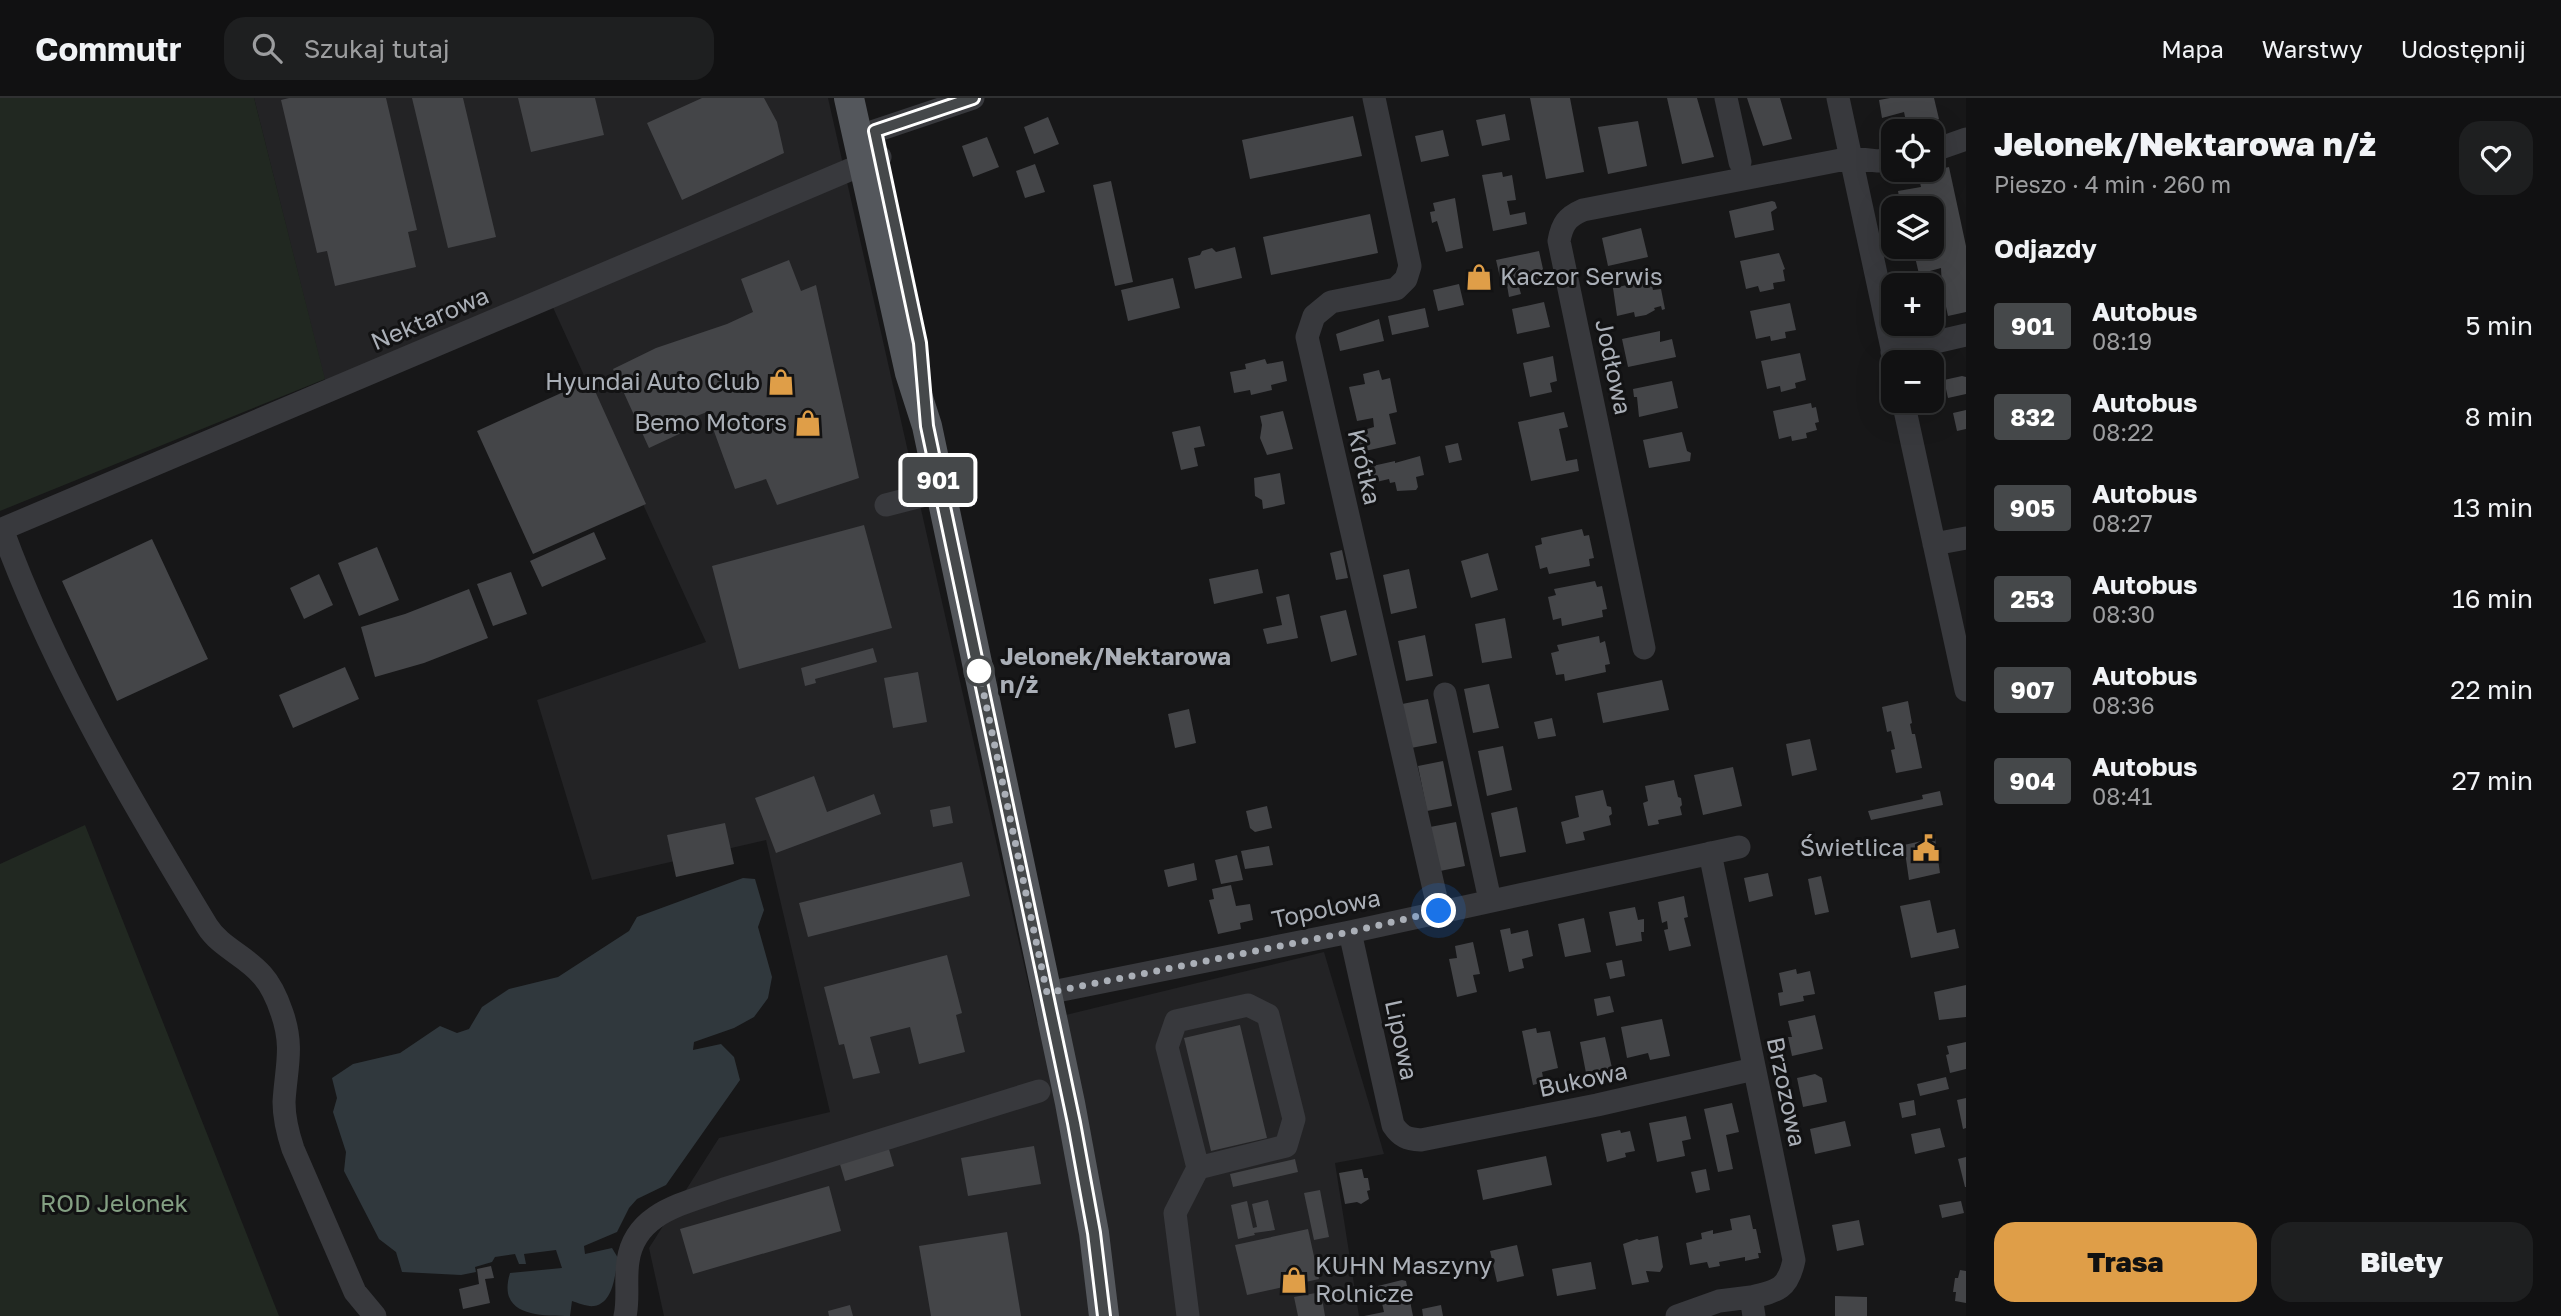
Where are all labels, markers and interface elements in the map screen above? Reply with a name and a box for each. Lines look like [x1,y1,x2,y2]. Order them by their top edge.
search box [224,17,714,80]
text: Commutr [35,29,182,68]
icon: search [248,29,286,67]
text: Szukaj tutaj [304,33,450,64]
text: Mapa [2161,34,2224,63]
text: Warstwy [2262,34,2363,63]
text: Udostępnij [2401,34,2526,63]
map controls [1881,119,1944,413]
button: locate [1881,119,1944,182]
button: heart [2459,121,2533,195]
text: Jelonek/Nektarowa n/ż [1994,124,2376,163]
text: Pieszo · 4 min · 260 m [1994,170,2231,198]
button: layers [1881,196,1944,259]
text: Odjazdy [1994,233,2097,264]
place label: Kaczor Serwis [1500,261,1663,290]
shop icon: Kaczor Serwis [1464,262,1494,292]
button: + [1881,273,1944,336]
street label: Nektarowa [366,280,493,355]
text: Autobus [2092,296,2198,327]
text: 5 min [2465,310,2533,341]
text: 901 [2011,311,2054,340]
street label: Jodłowa [1590,316,1639,417]
text: 08:19 [2092,327,2152,355]
button: − [1881,350,1944,413]
place label: Hyundai Auto Club [545,366,760,395]
shop icon: Hyundai Auto Club [766,367,796,397]
text: Autobus [2092,387,2198,418]
text: 8 min [2465,401,2533,432]
text: 832 [2010,402,2055,431]
place label: Bemo Motors [634,407,787,436]
shop icon: Bemo Motors [793,408,823,438]
text: 08:22 [2092,418,2154,446]
street label: Krótka [1343,426,1388,507]
line badge: 901 [898,457,978,503]
text: 901 [916,465,960,494]
text: Autobus [2092,478,2198,509]
text: 13 min [2453,492,2533,523]
text: 905 [2010,493,2055,522]
text: 08:27 [2092,509,2153,537]
text: Autobus [2092,569,2198,600]
text: 16 min [2452,583,2533,614]
text: 253 [2011,584,2054,613]
text: 08:30 [2092,600,2155,628]
place label: Jelonek/Nektarowa n/ż [1000,641,1231,698]
marker: Jelonek/Nektarowa n/ż [964,656,994,686]
text: Autobus [2092,660,2198,691]
text: 22 min [2450,674,2533,705]
text: 907 [2011,675,2054,704]
text: 08:36 [2092,691,2155,719]
text: Autobus [2092,751,2198,782]
text: 27 min [2452,765,2533,796]
text: 904 [2010,766,2055,795]
text: 08:41 [2092,782,2152,810]
place label: Świetlica [1800,832,1905,861]
public building icon: Świetlica [1911,833,1941,863]
street label: Topolowa [1269,882,1383,933]
your location [1421,893,1456,928]
street label: Lipowa [1380,997,1425,1083]
street label: Brzozowa [1762,1034,1813,1149]
street label: Bukowa [1535,1055,1630,1102]
park label: ROD Jelonek [40,1188,188,1217]
button: Trasa [1994,1222,2257,1302]
button: Bilety [2271,1222,2533,1302]
place label: KUHN Maszyny Rolnicze [1315,1250,1492,1307]
shop icon: KUHN Maszyny Rolnicze [1279,1265,1309,1295]

